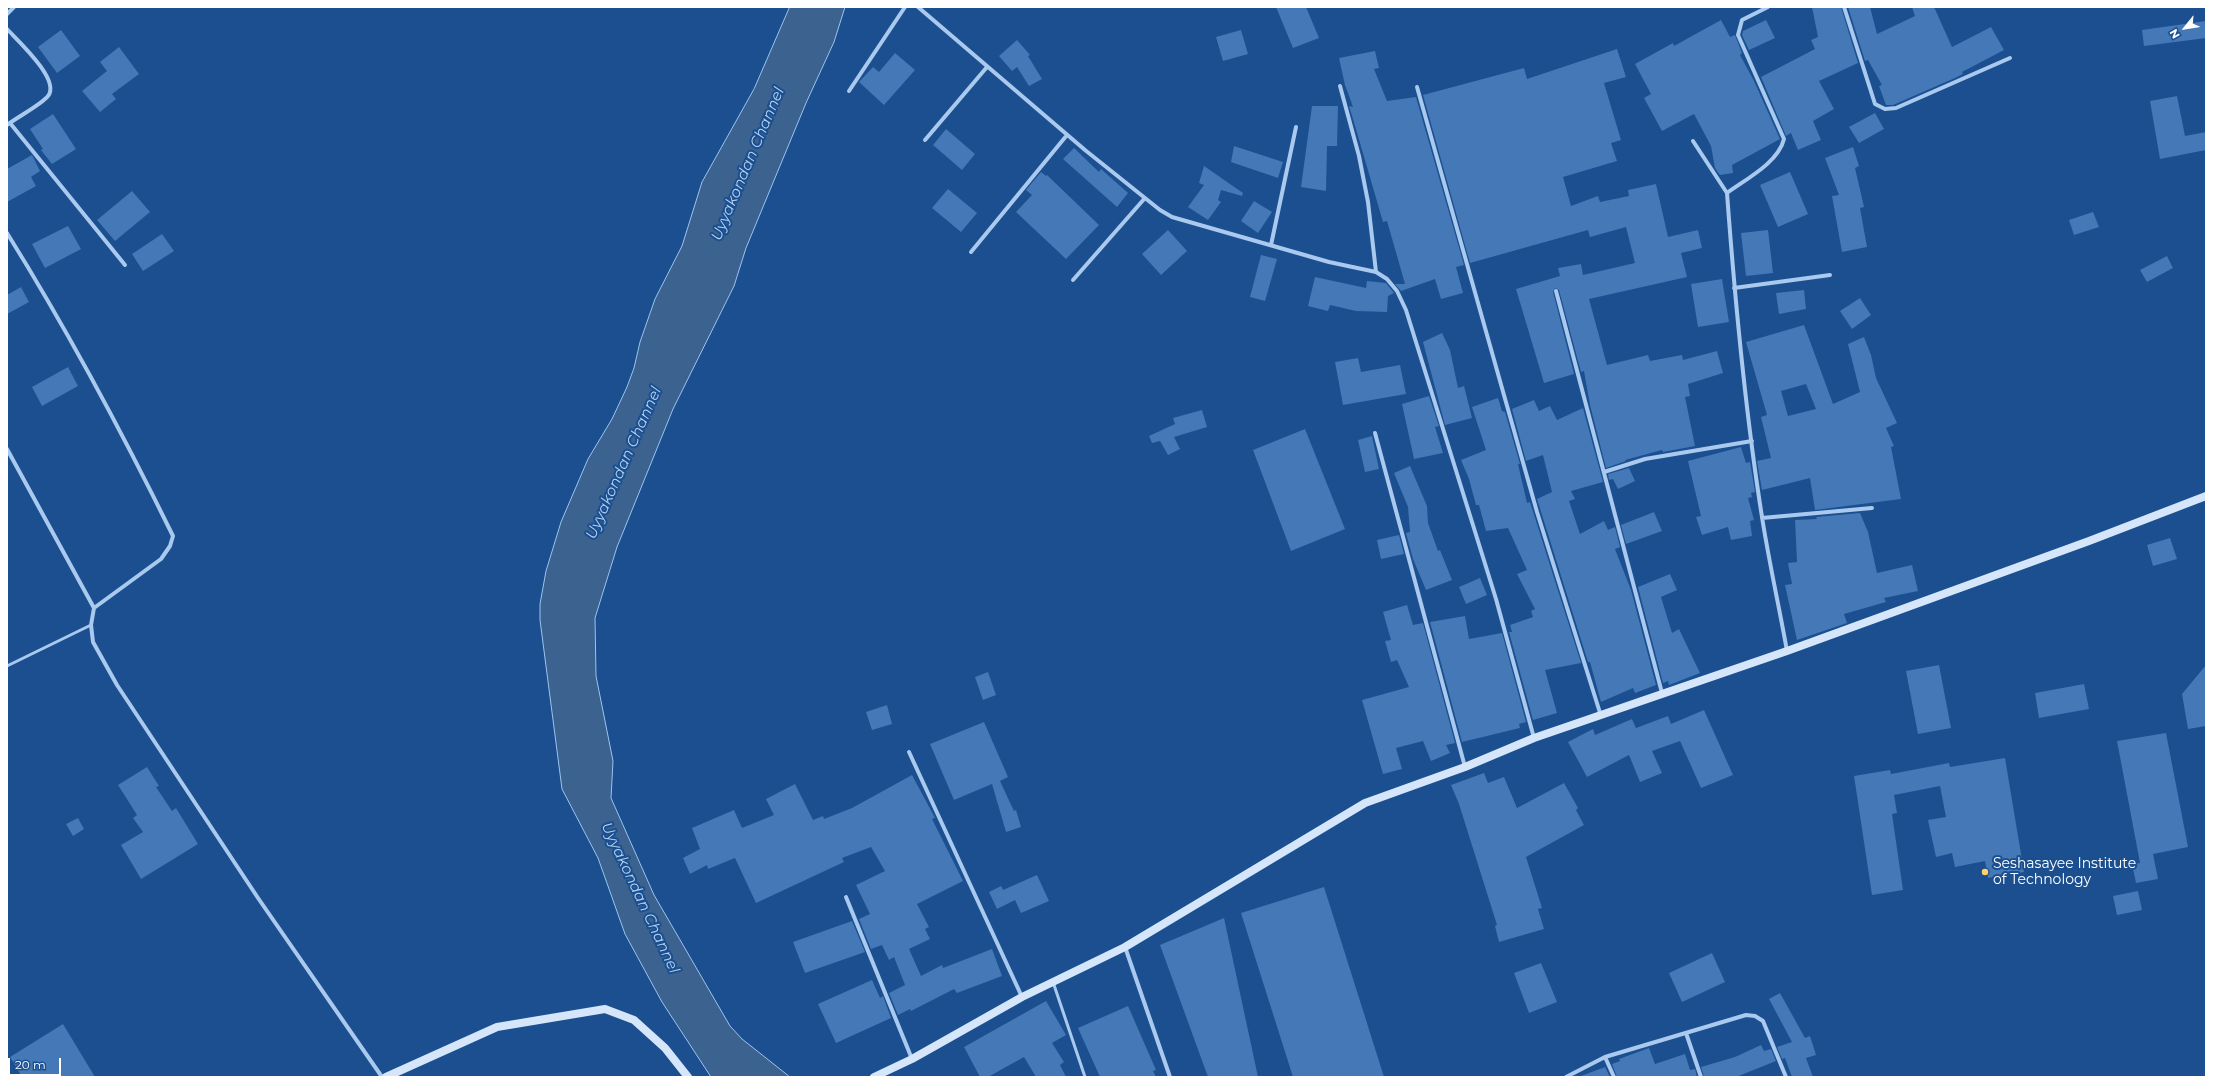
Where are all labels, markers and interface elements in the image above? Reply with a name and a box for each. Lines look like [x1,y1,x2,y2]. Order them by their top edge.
north arrow [2165,8,2205,48]
text: N [2166,27,2183,41]
water label: Uyyakondan Channel [708,85,788,243]
water label: Uyyakondan Channel [582,384,666,542]
water label: Uyyakondan Channel [597,820,683,976]
place label: Seshasayee Institute of Technology [1993,856,2136,888]
marker: Seshasayee Institute of Technology [1980,867,1990,877]
scale bar [10,1050,63,1076]
text: 20 m [15,1057,46,1072]

